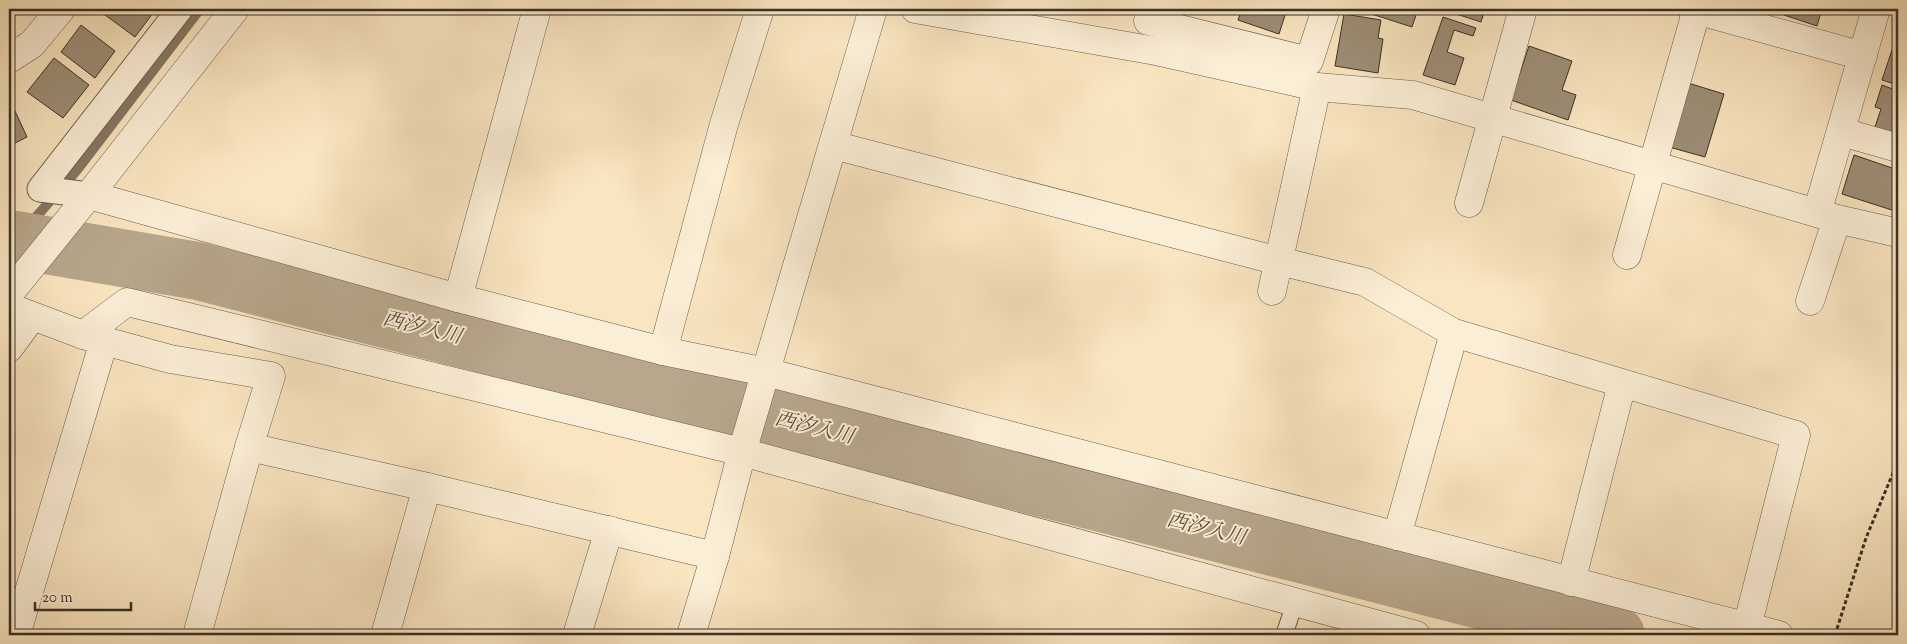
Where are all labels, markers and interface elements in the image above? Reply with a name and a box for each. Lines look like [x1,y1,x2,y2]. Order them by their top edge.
water label: 西汐入川 [380,305,466,353]
water label: 西汐入川 [772,405,858,453]
water label: 西汐入川 [1164,506,1250,554]
scale bar [35,579,131,611]
text: 20 m [42,588,73,609]

